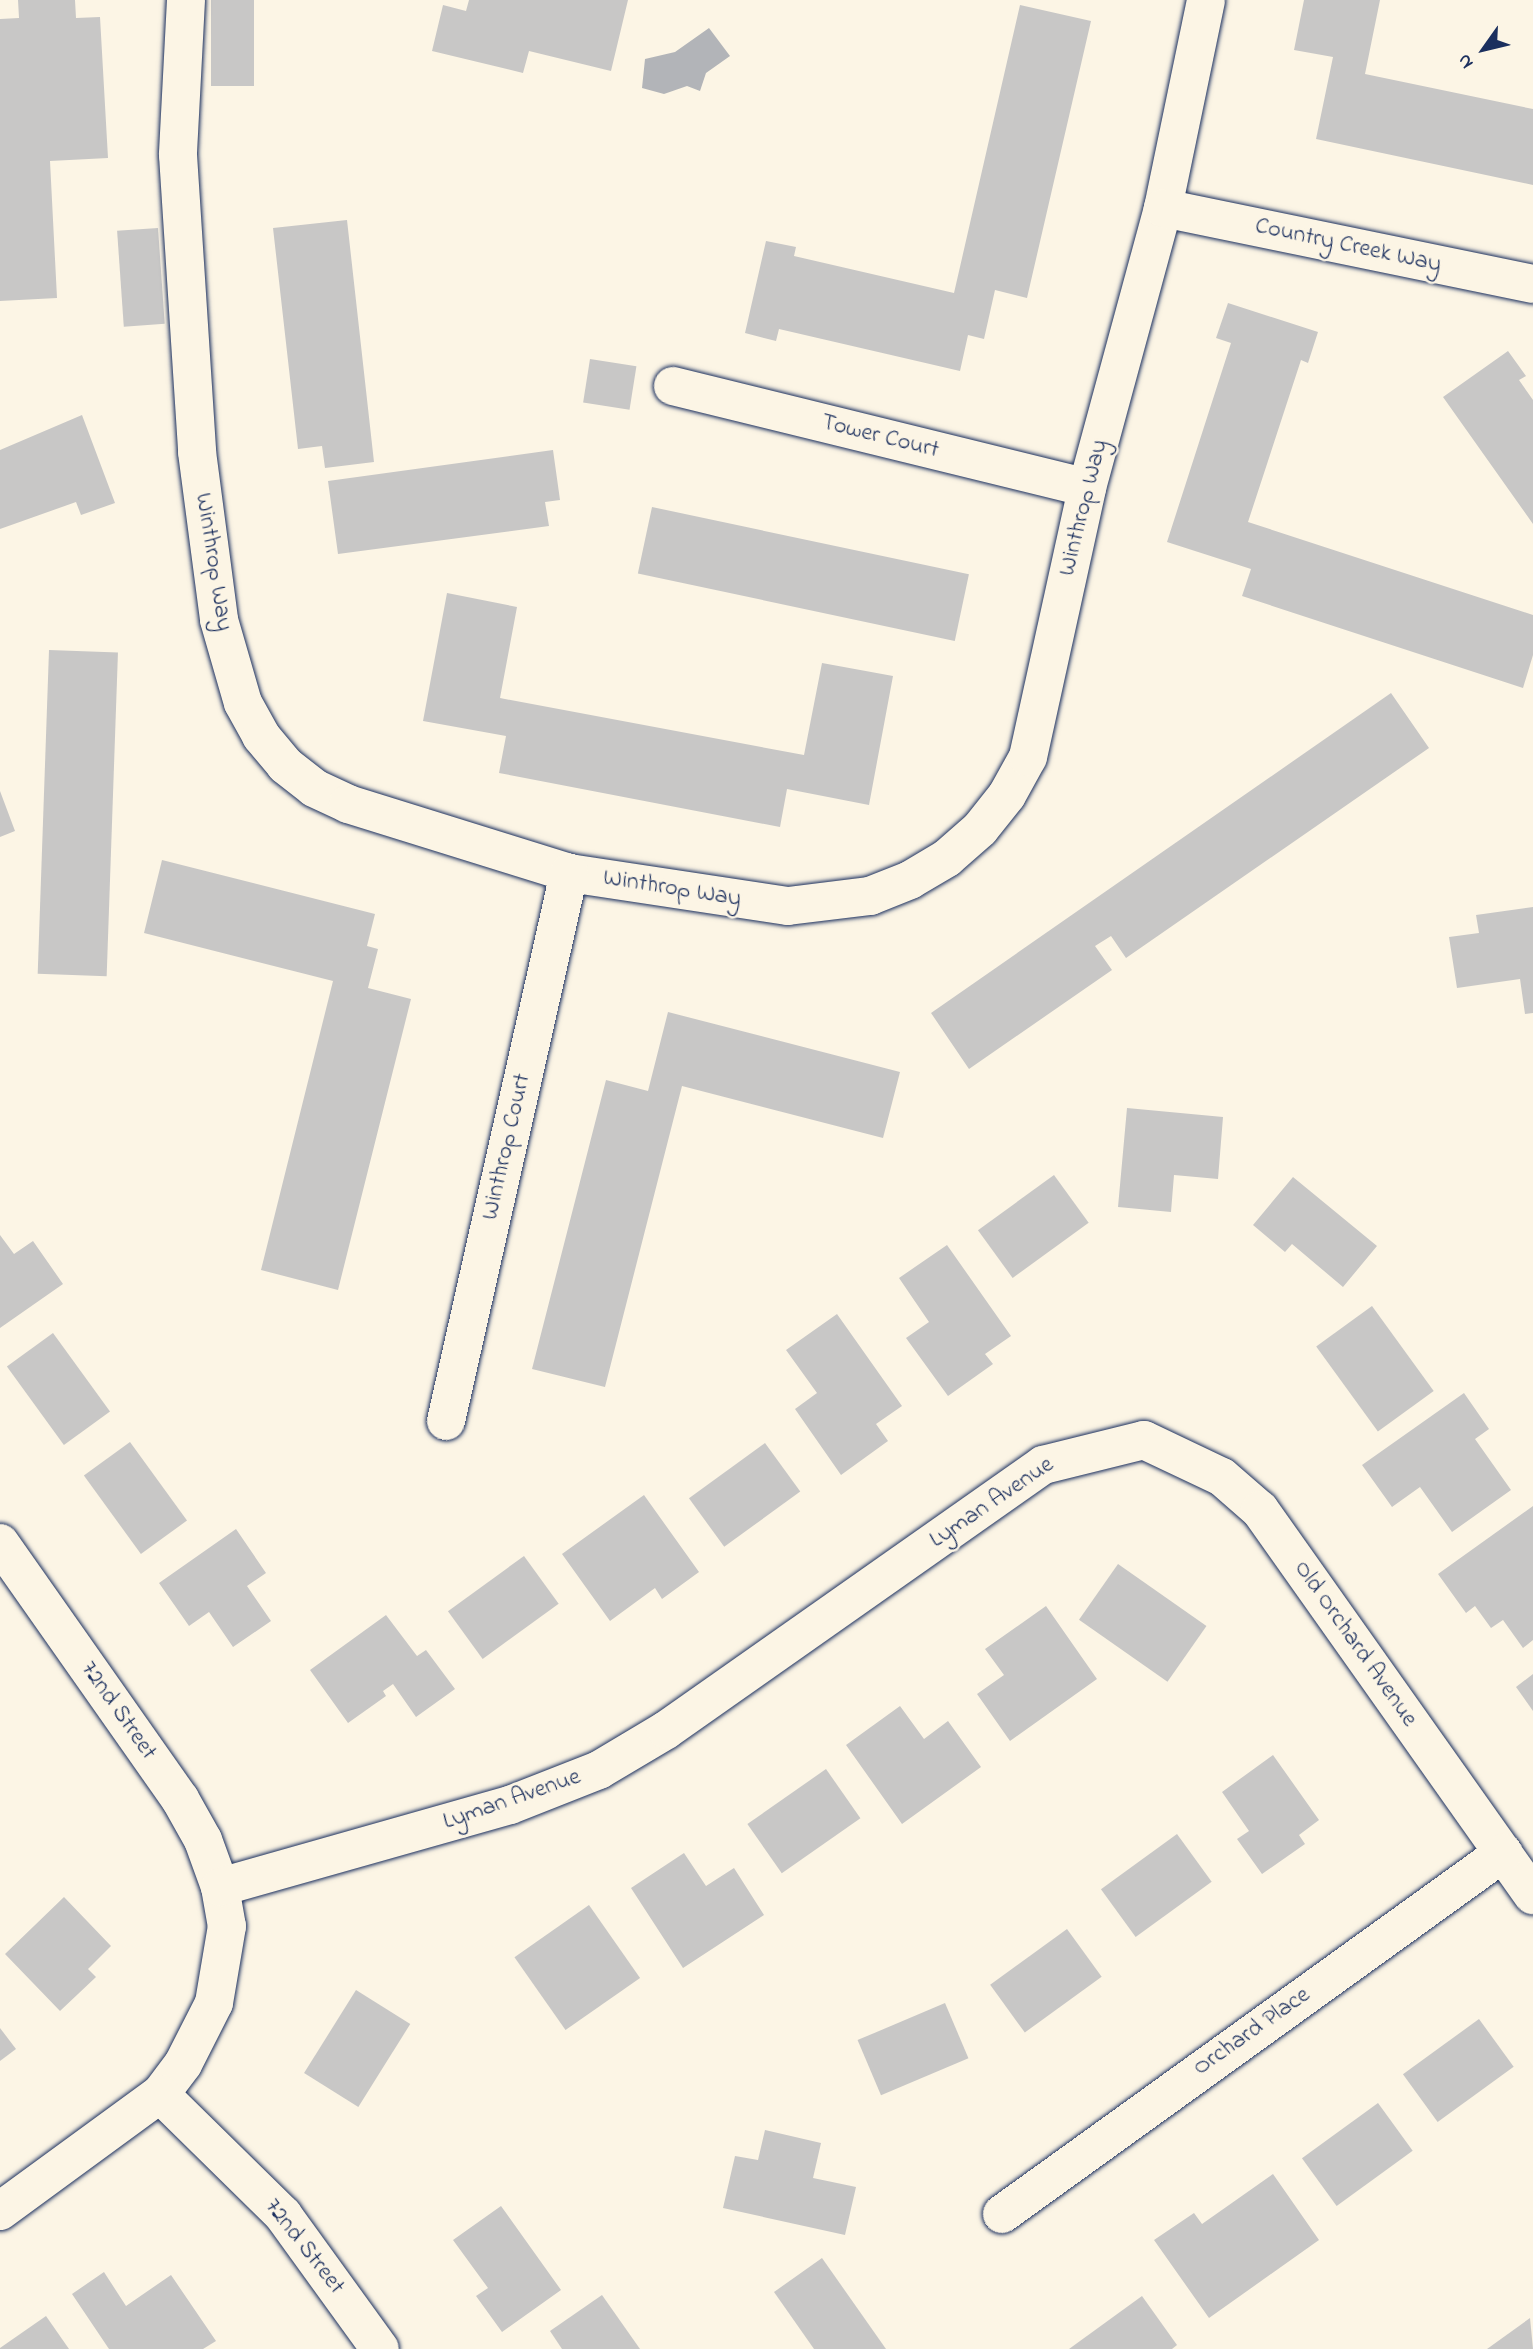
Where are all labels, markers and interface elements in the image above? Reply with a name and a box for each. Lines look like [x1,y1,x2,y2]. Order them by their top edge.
north arrow [1449,14,1519,84]
text: N [1451,48,1481,74]
street label: Country Creek Way [1252,212,1444,280]
street label: Tower Court [818,409,942,465]
street label: Winthrop Way [1053,437,1115,579]
street label: Winthrop Way [188,491,238,633]
street label: Winthrop Way [601,864,743,914]
street label: Winthrop Court [476,1071,538,1223]
street label: Lyman Avenue [925,1451,1059,1555]
street label: Old Orchard Avenue [1287,1555,1423,1733]
street label: 72nd Street [74,1656,162,1766]
street label: Lyman Avenue [440,1763,584,1837]
street label: Orchard Place [1188,1981,1316,2083]
street label: 72nd Street [258,2193,350,2301]

